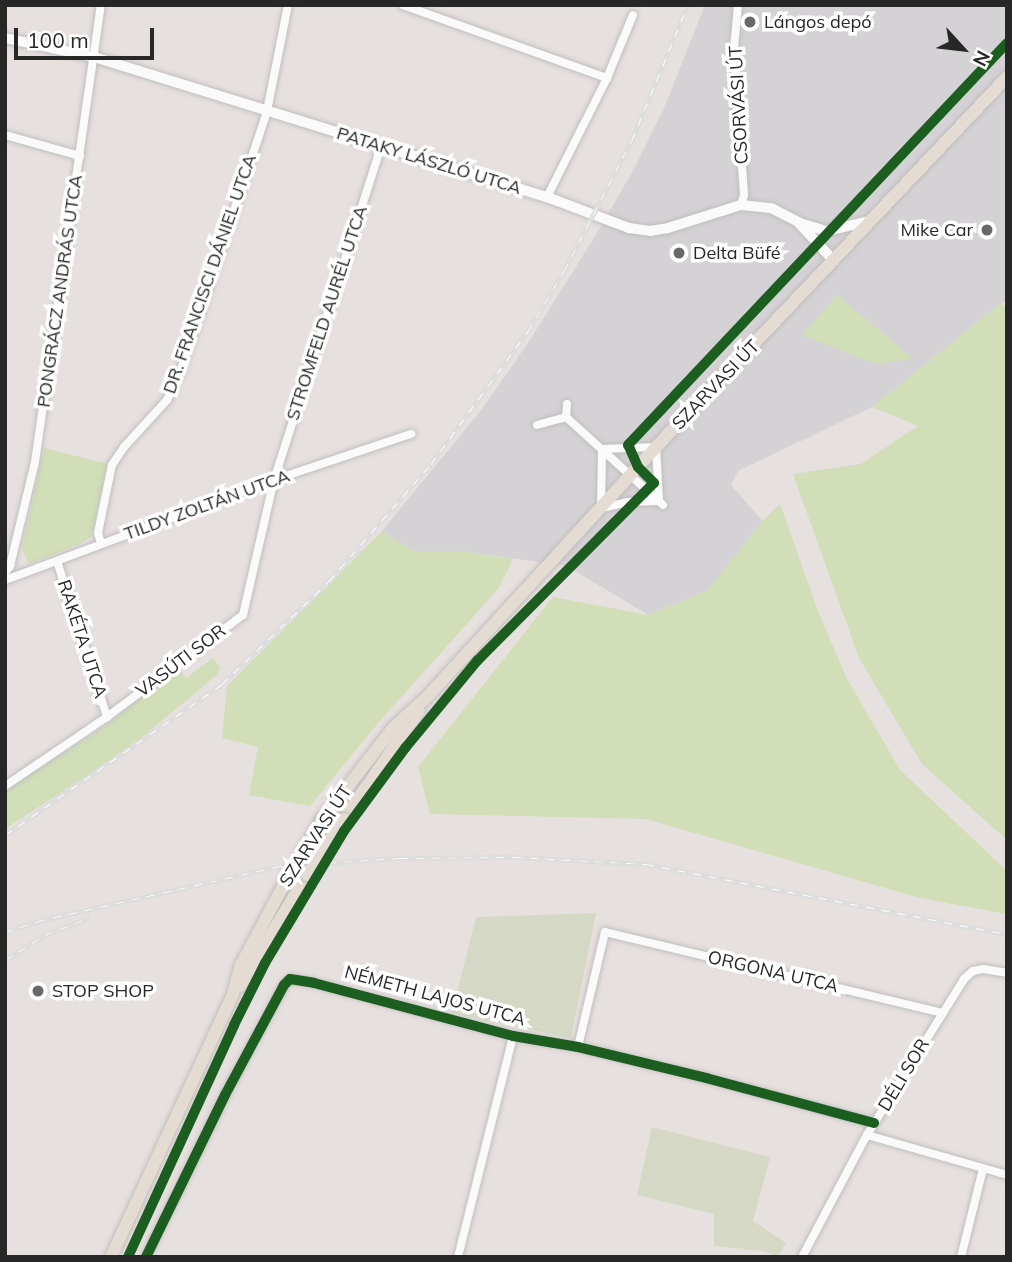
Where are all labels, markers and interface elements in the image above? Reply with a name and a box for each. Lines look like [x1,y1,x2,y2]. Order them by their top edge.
place label: Lángos depó [764,11,872,33]
scale bar [18,14,158,58]
marker: Lángos depó [742,14,758,30]
north arrow [928,14,998,84]
text: 100 m [27,27,89,53]
street label: CSORVÁSI ÚT [725,45,753,165]
text: N [968,47,996,70]
street label: PATAKY LÁSZLÓ UTCA [334,123,524,199]
street label: DR. FRANCISCI DÁNIEL UTCA [159,151,261,397]
street label: PONGRÁCZ ANDRÁS UTCA [33,173,87,409]
street label: STROMFELD AURÉL UTCA [282,203,372,423]
place label: Mike Car [900,219,973,241]
marker: Mike Car [979,222,995,238]
place label: Delta Büfé [693,242,781,264]
marker: Delta Büfé [671,245,687,261]
street label: SZARVASI ÚT [668,336,764,434]
street label: TILDY ZOLTÁN UTCA [121,465,293,545]
street label: RAKÉTA UTCA [53,577,111,701]
street label: VASÚTI SOR [132,620,230,702]
street label: SZARVASI ÚT [275,781,357,891]
street label: ORGONA UTCA [706,947,840,997]
street label: NÉMETH LAJOS UTCA [342,961,528,1031]
place label: STOP SHOP [52,980,154,1002]
marker: STOP SHOP [30,983,46,999]
street label: DÉLI SOR [874,1035,934,1115]

